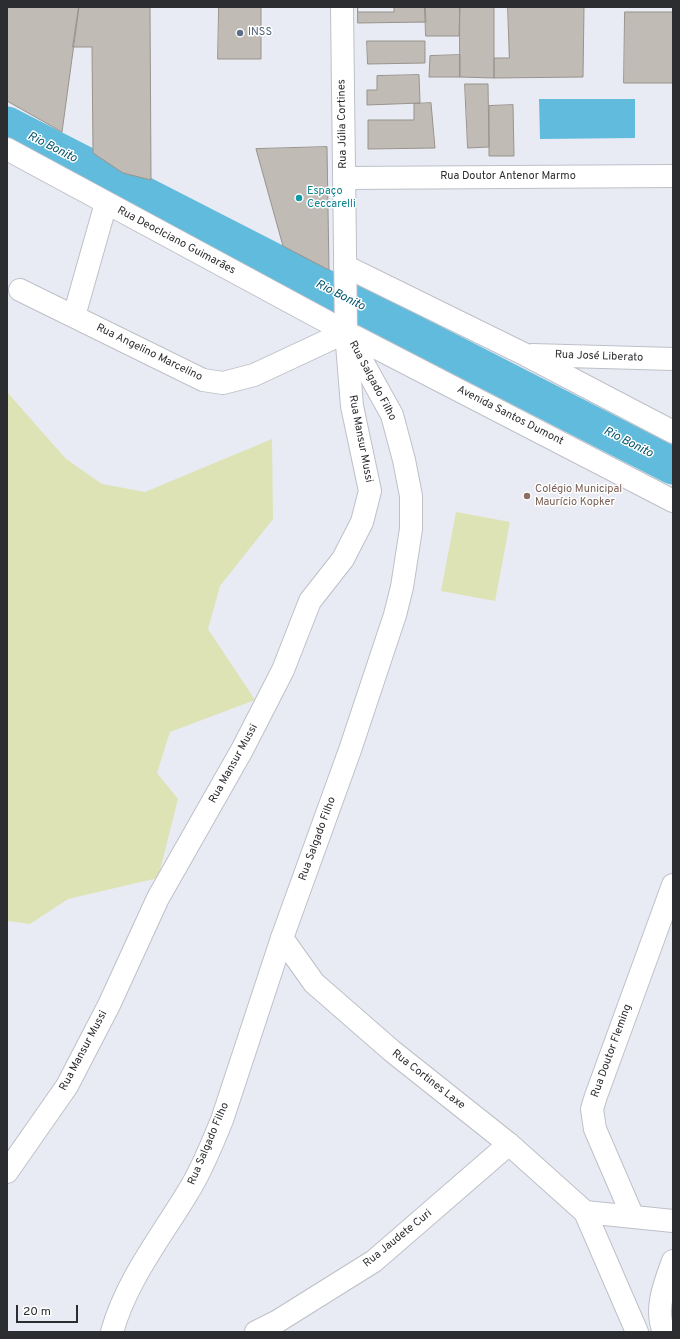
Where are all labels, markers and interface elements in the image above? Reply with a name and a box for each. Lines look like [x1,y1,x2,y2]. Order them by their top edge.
place label: INSS [248,26,272,40]
marker: INSS [235,28,245,38]
street label: Rua Júlia Cortines [336,79,350,169]
water label: Rio Bonito [25,129,79,167]
street label: Rua Doutor Antenor Marmo [440,170,576,184]
place label: Espaço Ceccarelli [307,185,356,211]
marker: Espaço Ceccarelli [294,193,304,203]
street label: Rua Deoclciano Guimarães [115,204,237,278]
water label: Rio Bonito [313,277,367,315]
street label: Rua Angelino Marcelino [94,322,204,384]
street label: Rua Salgado Filho [345,339,399,423]
street label: Rua José Liberato [555,349,643,365]
street label: Avenida Santos Dumont [454,383,566,449]
street label: Rua Mansur Mussi [345,394,375,484]
water label: Rio Bonito [601,424,655,462]
place label: Colégio Municipal Maurício Kopker [535,483,622,509]
marker: Colégio Municipal Maurício Kopker [522,491,532,501]
street label: Rua Mansur Mussi [207,722,261,806]
street label: Rua Salgado Filho [297,795,339,883]
street label: Rua Doutor Fleming [589,1003,635,1099]
street label: Rua Mansur Mussi [57,1009,111,1093]
street label: Rua Cortines Laxe [389,1047,467,1113]
street label: Rua Salgado Filho [186,1101,232,1187]
street label: Rua Jaudete Curi [361,1207,435,1271]
scale bar [18,1297,80,1323]
text: 20 m [23,1304,51,1320]

